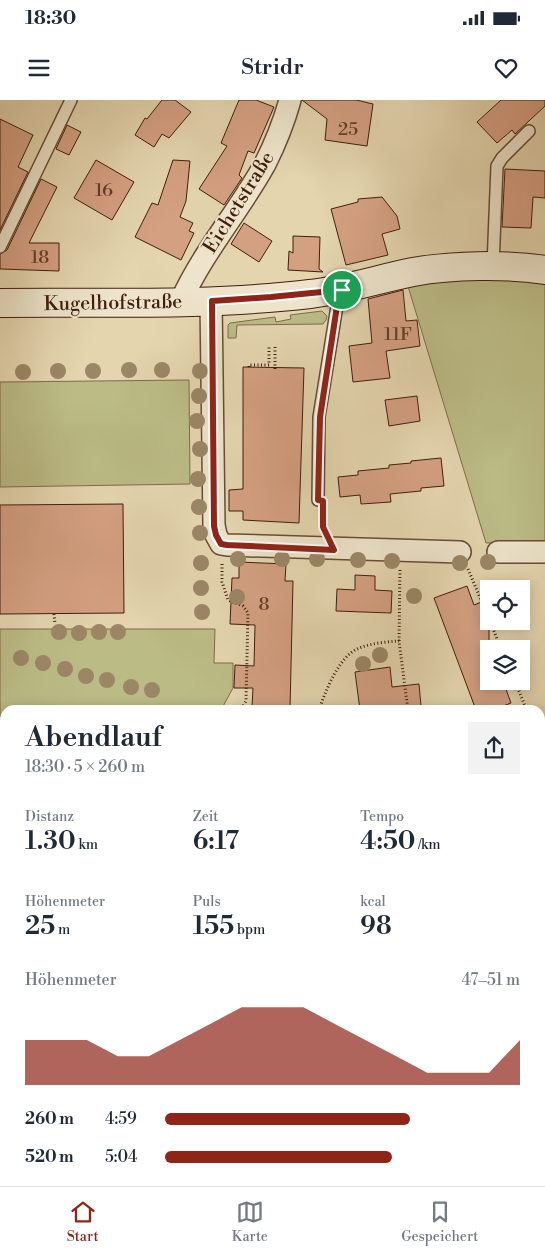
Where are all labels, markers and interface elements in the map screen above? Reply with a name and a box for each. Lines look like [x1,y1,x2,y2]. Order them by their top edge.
text: 18:30 [25,6,76,30]
icon: menu [25,54,53,82]
text: Stridr [241,54,304,81]
icon: heart [492,54,520,82]
house number: 25 [338,118,358,141]
street label: Eichetstraße [198,147,280,258]
house number: 16 [95,179,113,202]
house number: 18 [31,246,49,269]
pin [321,269,363,311]
icon: arrive [328,276,356,304]
street label: Kugelhofstraße [43,290,183,317]
house number: 11F [384,323,412,346]
map controls [480,580,530,690]
button: locate [480,580,530,630]
house number: 8 [258,593,270,616]
button: layers [480,640,530,690]
text: Abendlauf [25,720,162,755]
button: share [468,722,520,774]
text: 18:30 · 5 × 260 m [25,757,145,777]
text: Distanz [25,808,74,826]
text: Zeit [193,808,218,826]
text: Tempo [360,808,404,826]
text: 1.30 [25,826,76,857]
text: 6:17 [193,826,239,857]
text: 4:50 [360,826,415,857]
text: km [76,836,98,854]
text: /km [415,836,441,854]
text: Höhenmeter [25,893,105,911]
text: Puls [193,893,221,911]
text: kcal [360,893,386,911]
text: 25 [25,911,55,942]
text: 155 [193,911,234,942]
text: 98 [360,911,392,942]
text: m [55,921,70,939]
text: bpm [234,921,265,939]
text: Höhenmeter [25,970,117,990]
text: 47–51 m [461,970,520,990]
text: 260 m [25,1109,74,1129]
text: 4:59 [105,1109,137,1129]
text: 520 m [25,1147,74,1167]
text: 5:04 [105,1147,138,1167]
tab: Start [67,1198,98,1246]
tab: Karte [232,1198,268,1246]
tab: Gespeichert [401,1198,478,1246]

